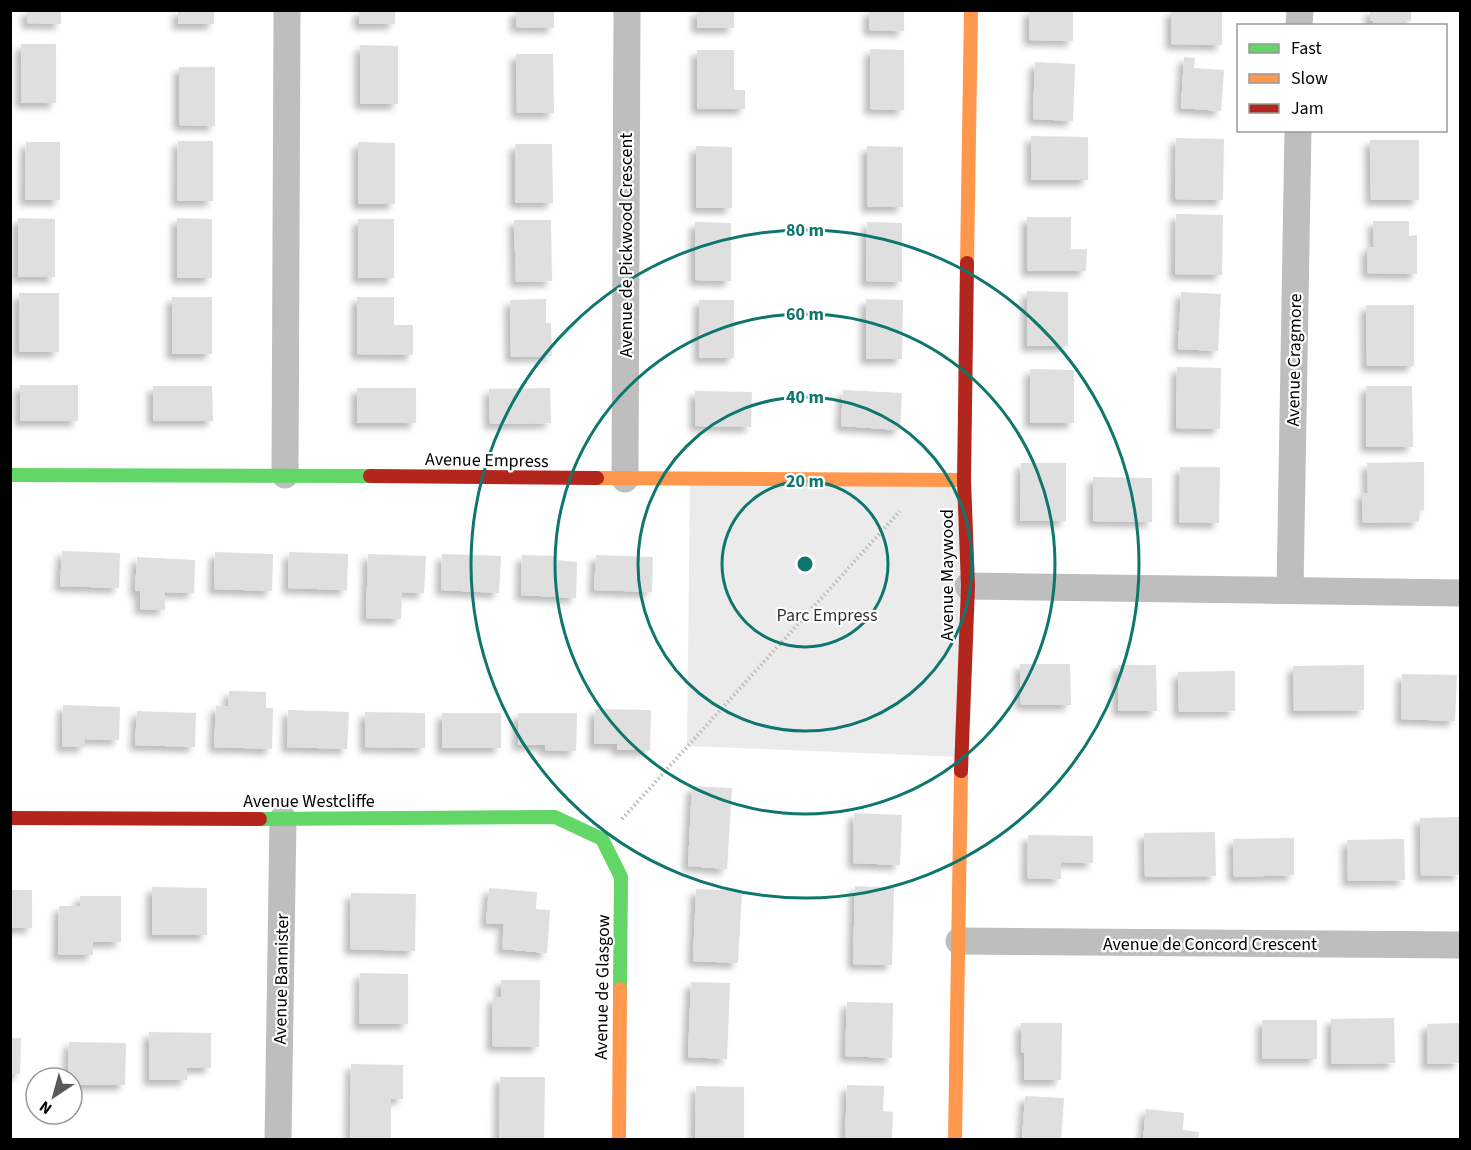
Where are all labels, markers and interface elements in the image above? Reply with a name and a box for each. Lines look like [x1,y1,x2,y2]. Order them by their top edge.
legend [1237,24,1447,132]
text: Fast [1291,36,1322,61]
text: Slow [1291,66,1328,91]
text: Jam [1291,96,1324,121]
street label: Avenue de Pickwood Crescent [614,133,639,357]
text: 80 m [786,218,824,243]
street label: Avenue Cragmore [1281,293,1308,427]
text: 60 m [786,302,824,327]
text: 40 m [786,385,824,410]
street label: Avenue Empress [425,447,549,474]
text: 20 m [786,469,824,494]
street label: Avenue Maywood [935,509,960,641]
centre of rings [795,554,815,574]
park label: Parc Empress [777,603,877,628]
street label: Avenue Westcliffe [243,789,375,814]
street label: Avenue Bannister [268,913,295,1045]
street label: Avenue de Glasgow [589,914,616,1060]
street label: Avenue de Concord Crescent [1103,932,1317,957]
north arrow [24,1066,84,1126]
text: N [35,1095,57,1119]

